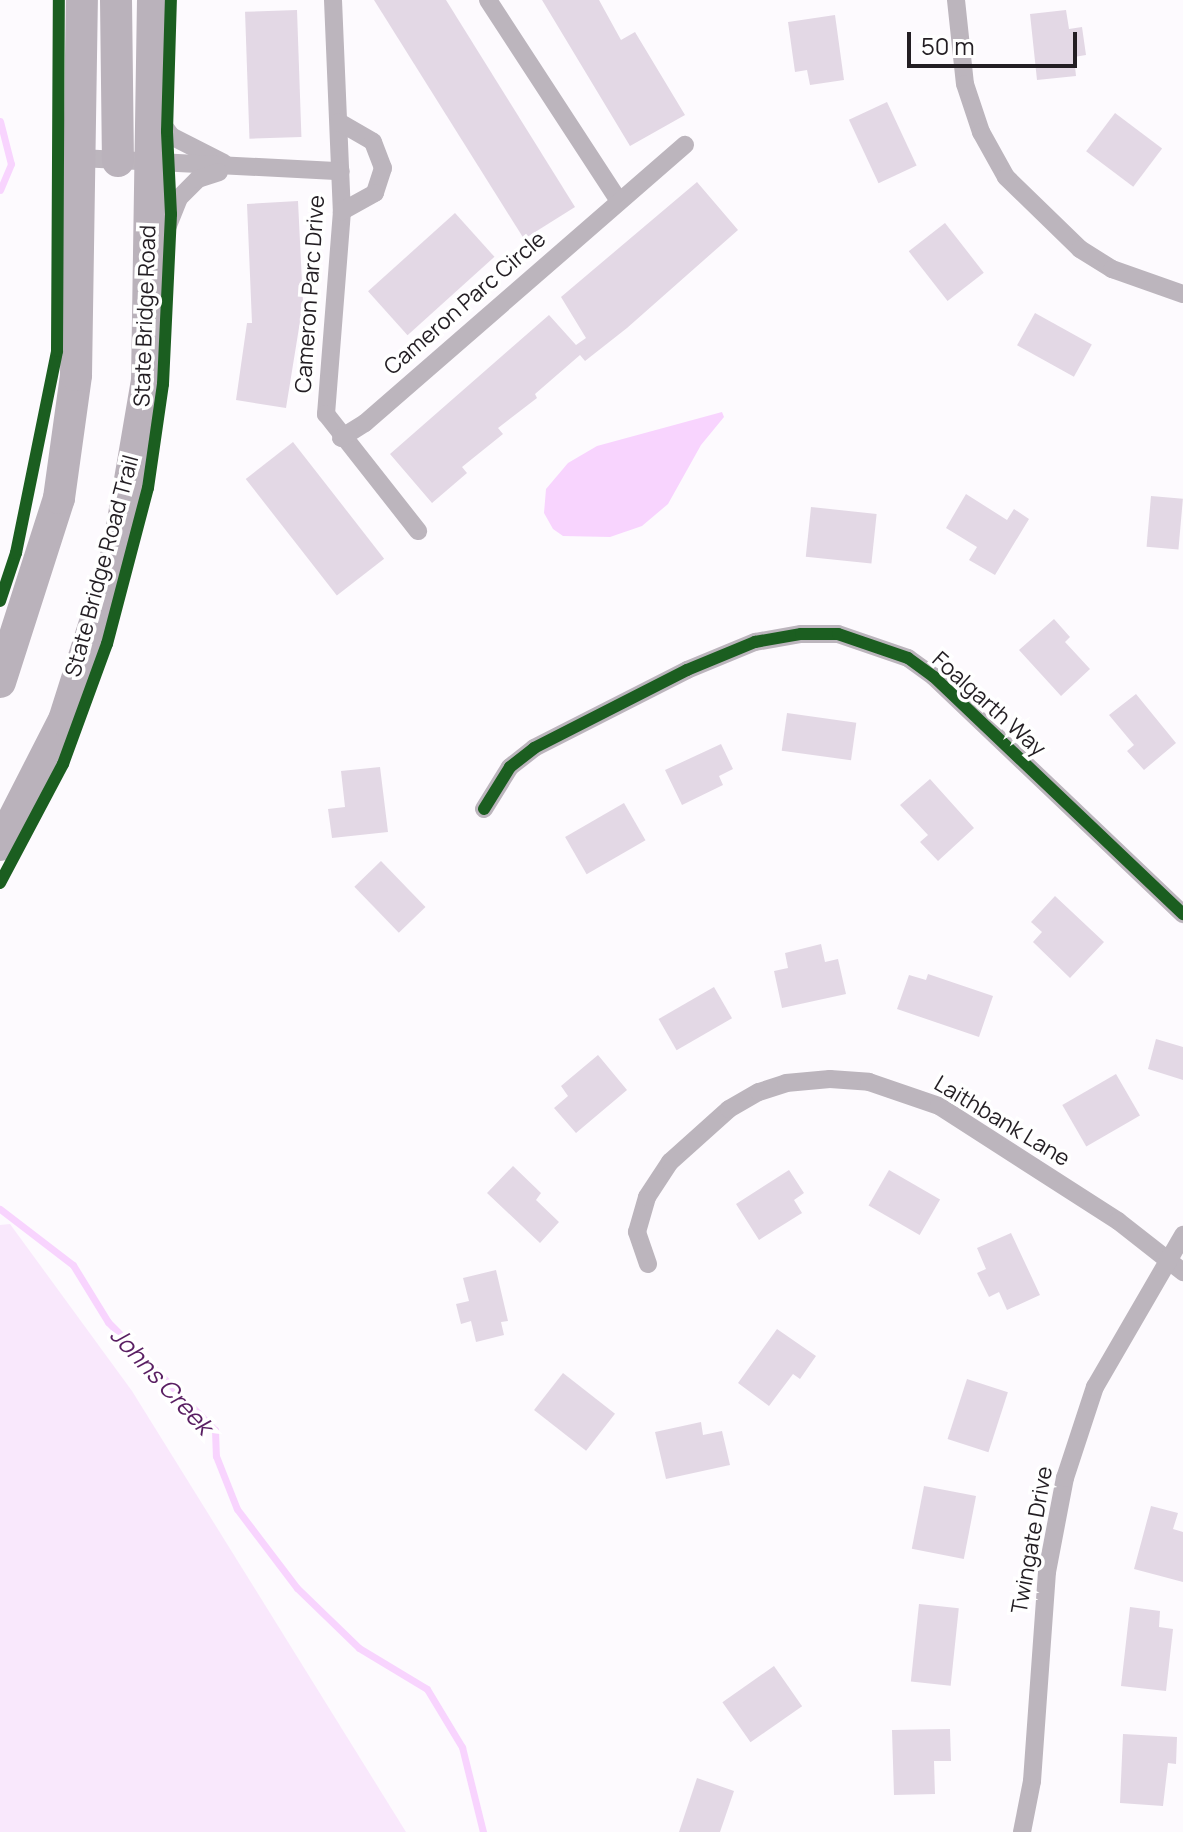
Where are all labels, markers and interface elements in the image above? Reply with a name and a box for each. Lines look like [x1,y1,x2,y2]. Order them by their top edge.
scale bar [911,16,1081,66]
text: 50 m [921,29,975,62]
street label: Cameron Parc Drive [290,194,330,394]
street label: State Bridge Road [129,224,161,408]
street label: Cameron Parc Circle [379,226,551,380]
street label: State Bridge Road Trail [60,452,144,680]
street label: Foalgarth Way [927,646,1051,762]
street label: Laithbank Lane [929,1070,1075,1172]
water label: Johns Creek [105,1320,219,1440]
street label: Twingate Drive [1006,1464,1058,1616]

